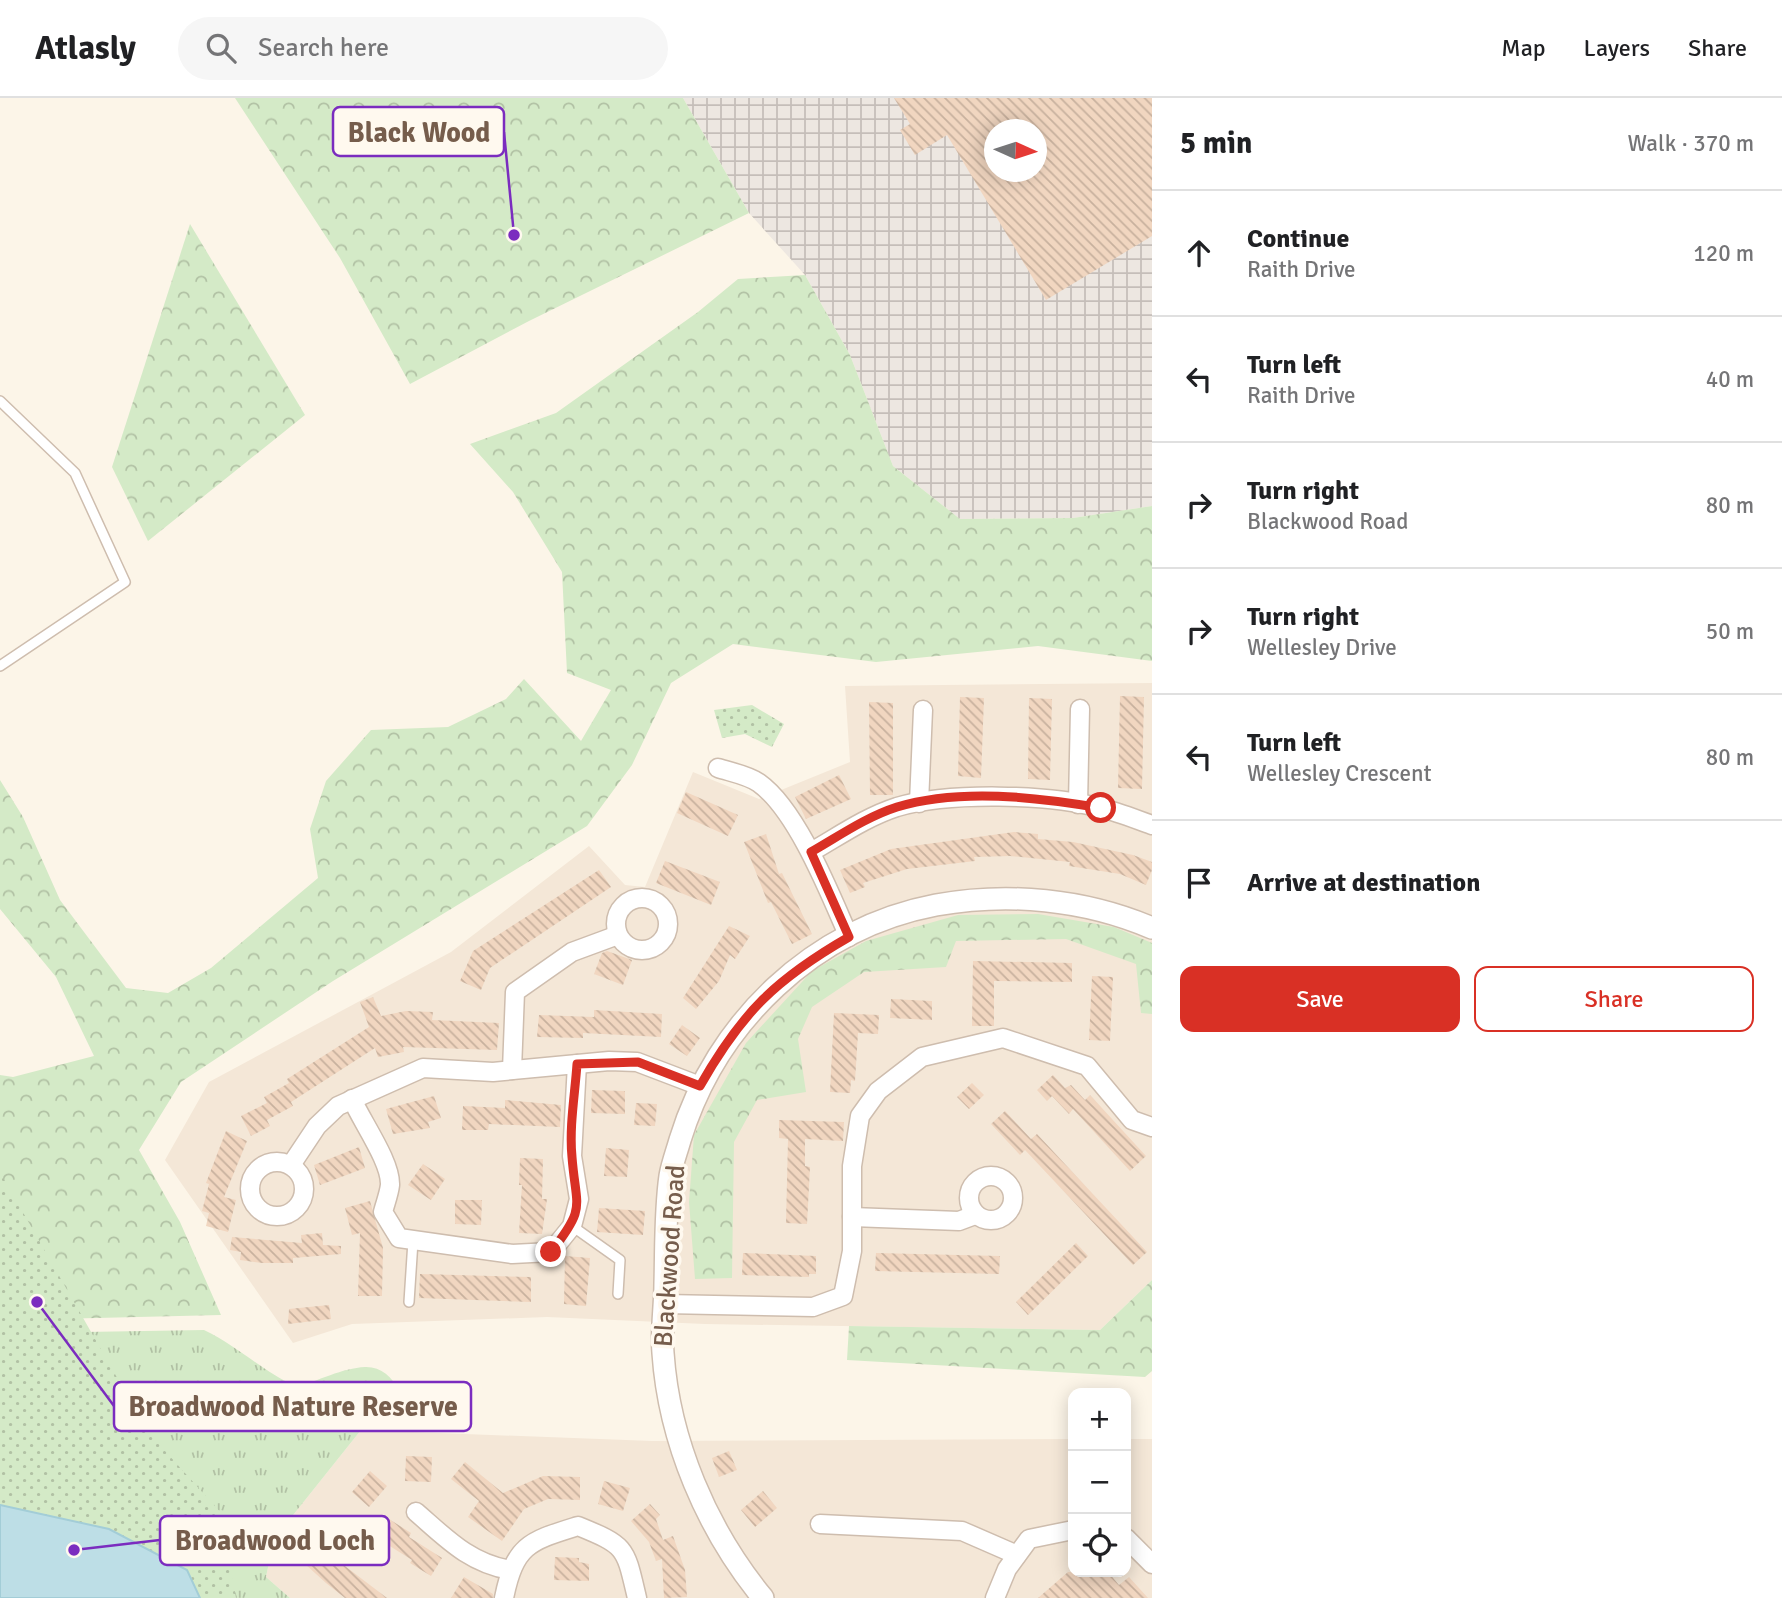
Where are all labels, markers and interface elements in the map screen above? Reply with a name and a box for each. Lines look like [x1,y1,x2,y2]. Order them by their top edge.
search box [178,17,668,80]
text: Atlasly [35,28,136,69]
icon: search [202,29,240,67]
text: Search here [258,32,389,64]
text: Map [1501,33,1546,63]
text: Layers [1584,33,1650,63]
text: Share [1688,33,1747,63]
callout: Black Wood [333,107,504,156]
text: Black Wood [348,116,490,150]
north arrow [984,119,1047,182]
text: 5 min [1180,125,1252,162]
text: Walk · 370 m [1628,129,1754,158]
text: Continue [1247,223,1349,255]
icon: ahead [1180,234,1218,272]
text: 120 m [1693,239,1754,268]
text: Raith Drive [1247,255,1356,284]
text: Turn left [1247,349,1341,381]
icon: left [1180,360,1218,398]
text: 40 m [1706,365,1754,394]
text: Raith Drive [1247,381,1356,410]
text: Turn right [1247,475,1359,507]
icon: right [1180,486,1218,524]
text: 80 m [1706,491,1754,520]
text: Blackwood Road [1247,507,1408,536]
text: Turn right [1247,601,1359,633]
icon: right [1180,612,1218,650]
text: 50 m [1706,617,1754,646]
text: Wellesley Drive [1247,633,1397,662]
text: Turn left [1247,727,1341,759]
icon: left [1180,738,1218,776]
text: 80 m [1706,743,1754,772]
text: Wellesley Crescent [1247,759,1432,788]
route start [1085,792,1116,823]
icon: arrive [1180,864,1218,902]
text: Arrive at destination [1247,867,1480,899]
button: Save [1180,966,1460,1032]
button: Share [1474,966,1754,1032]
street label: Blackwood Road [648,1164,692,1348]
route end [535,1236,566,1267]
callout: Broadwood Nature Reserve [114,1382,471,1431]
map controls [1068,1388,1131,1577]
button: + [1068,1388,1131,1451]
text: Broadwood Nature Reserve [128,1390,458,1424]
button: − [1068,1451,1131,1514]
button: locate [1068,1514,1131,1577]
callout: Broadwood Loch [160,1516,389,1565]
text: Broadwood Loch [175,1524,375,1558]

